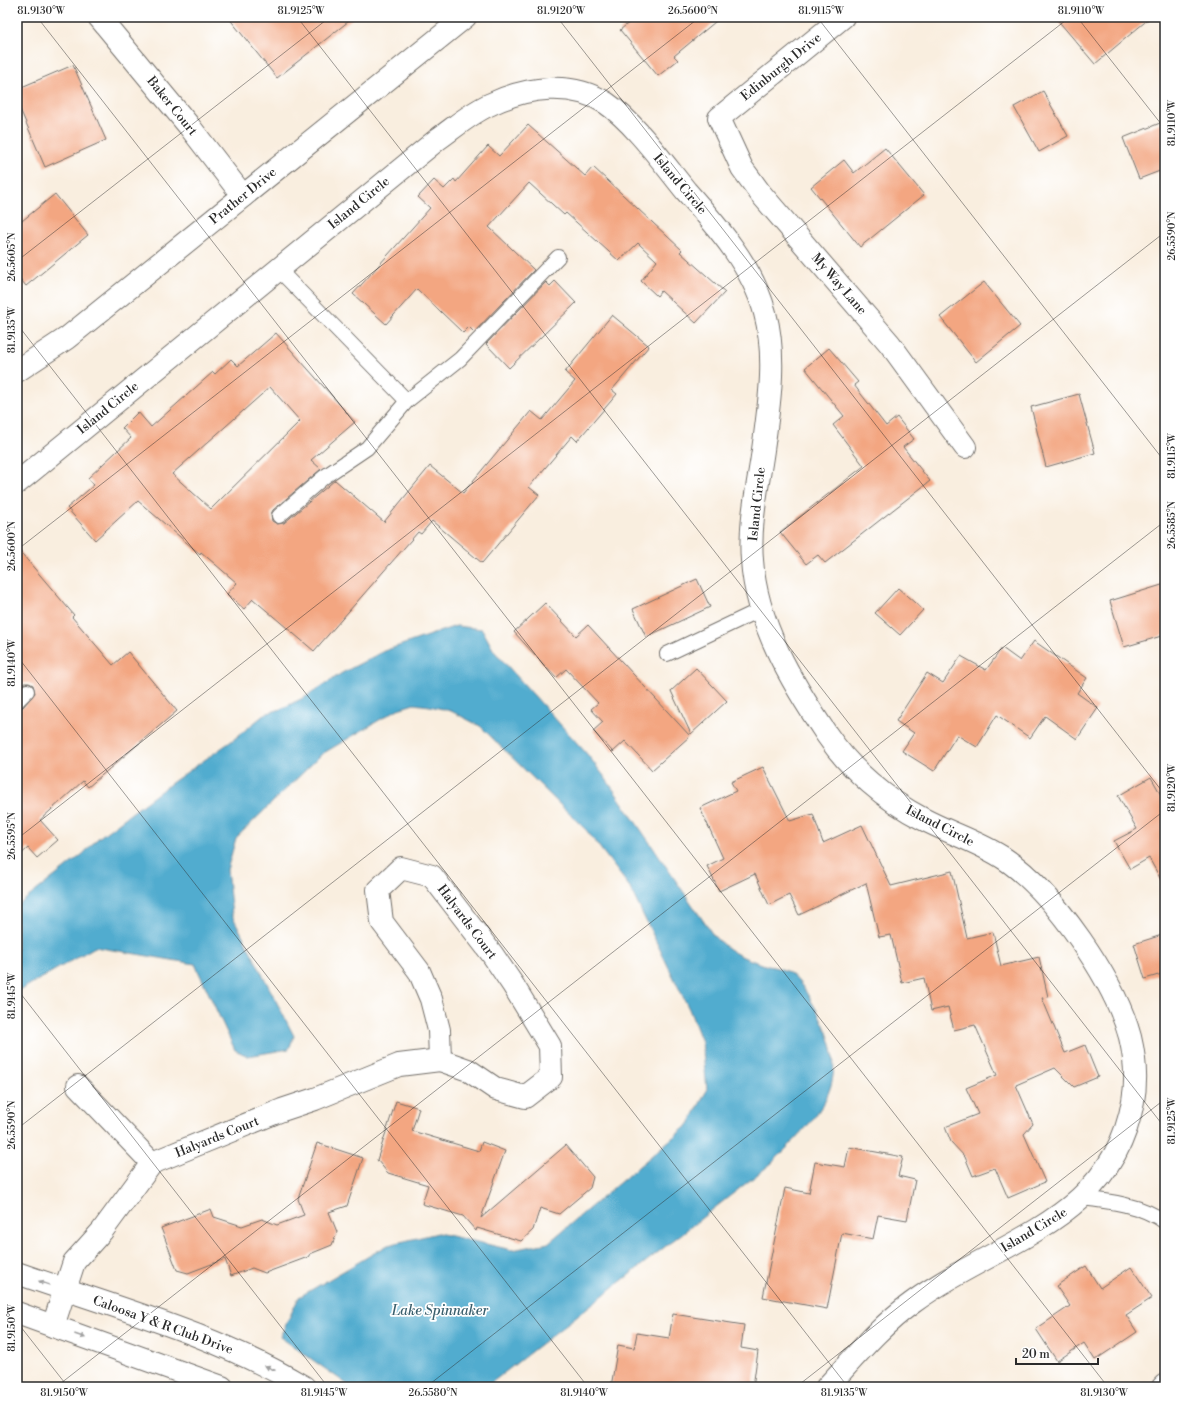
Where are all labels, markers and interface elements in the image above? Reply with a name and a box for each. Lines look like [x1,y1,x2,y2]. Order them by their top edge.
text: 81.9130°W [17,5,66,17]
text: 81.9125°W [278,5,325,17]
text: 81.9120°W [537,5,586,17]
text: 26.5600°N [668,5,719,17]
text: 81.9115°W [798,5,845,17]
text: 81.9110°W [1058,5,1105,17]
street label: Edinburgh Drive [737,29,825,104]
street label: Baker Court [143,72,201,139]
text: 81.9110°W [1166,99,1178,146]
street label: Island Circle [650,150,710,218]
street label: Prather Drive [206,164,280,228]
street label: Island Circle [325,173,393,233]
text: 26.5590°N [1166,211,1178,260]
text: 26.5605°N [6,232,18,281]
street label: My Way Lane [808,250,870,318]
text: 81.9135°W [6,306,18,353]
street label: Island Circle [74,378,142,438]
text: 81.9115°W [1166,432,1178,479]
street label: Island Circle [745,466,769,542]
text: 26.5585°N [1166,501,1178,549]
text: 26.5600°N [6,520,18,571]
text: 81.9140°W [6,638,18,687]
text: 81.9120°W [1166,763,1178,812]
street label: Island Circle [903,802,977,850]
text: 26.5595°N [6,812,18,860]
street label: Halyards Court [434,882,500,963]
text: 81.9145°W [6,972,18,1019]
text: 81.9125°W [1166,1097,1178,1144]
text: 26.5590°N [6,1100,18,1149]
street label: Halyards Court [173,1113,262,1161]
street label: Island Circle [998,1204,1070,1256]
one-way arrow [38,1279,50,1285]
street label: Caloosa Y & R Club Drive [91,1292,236,1358]
water label: Lake Spinnaker [391,1302,489,1320]
text: 81.9150°W [6,1303,18,1352]
one-way arrow [74,1333,86,1339]
scale bar [1016,1340,1098,1366]
text: 20 m [1022,1347,1050,1362]
one-way arrow [265,1365,276,1371]
text: 81.9150°W [40,1387,89,1399]
text: 81.9145°W [301,1387,348,1399]
text: 26.5580°N [409,1387,458,1399]
text: 81.9140°W [560,1387,609,1399]
text: 81.9135°W [821,1387,868,1399]
text: 81.9130°W [1080,1387,1129,1399]

